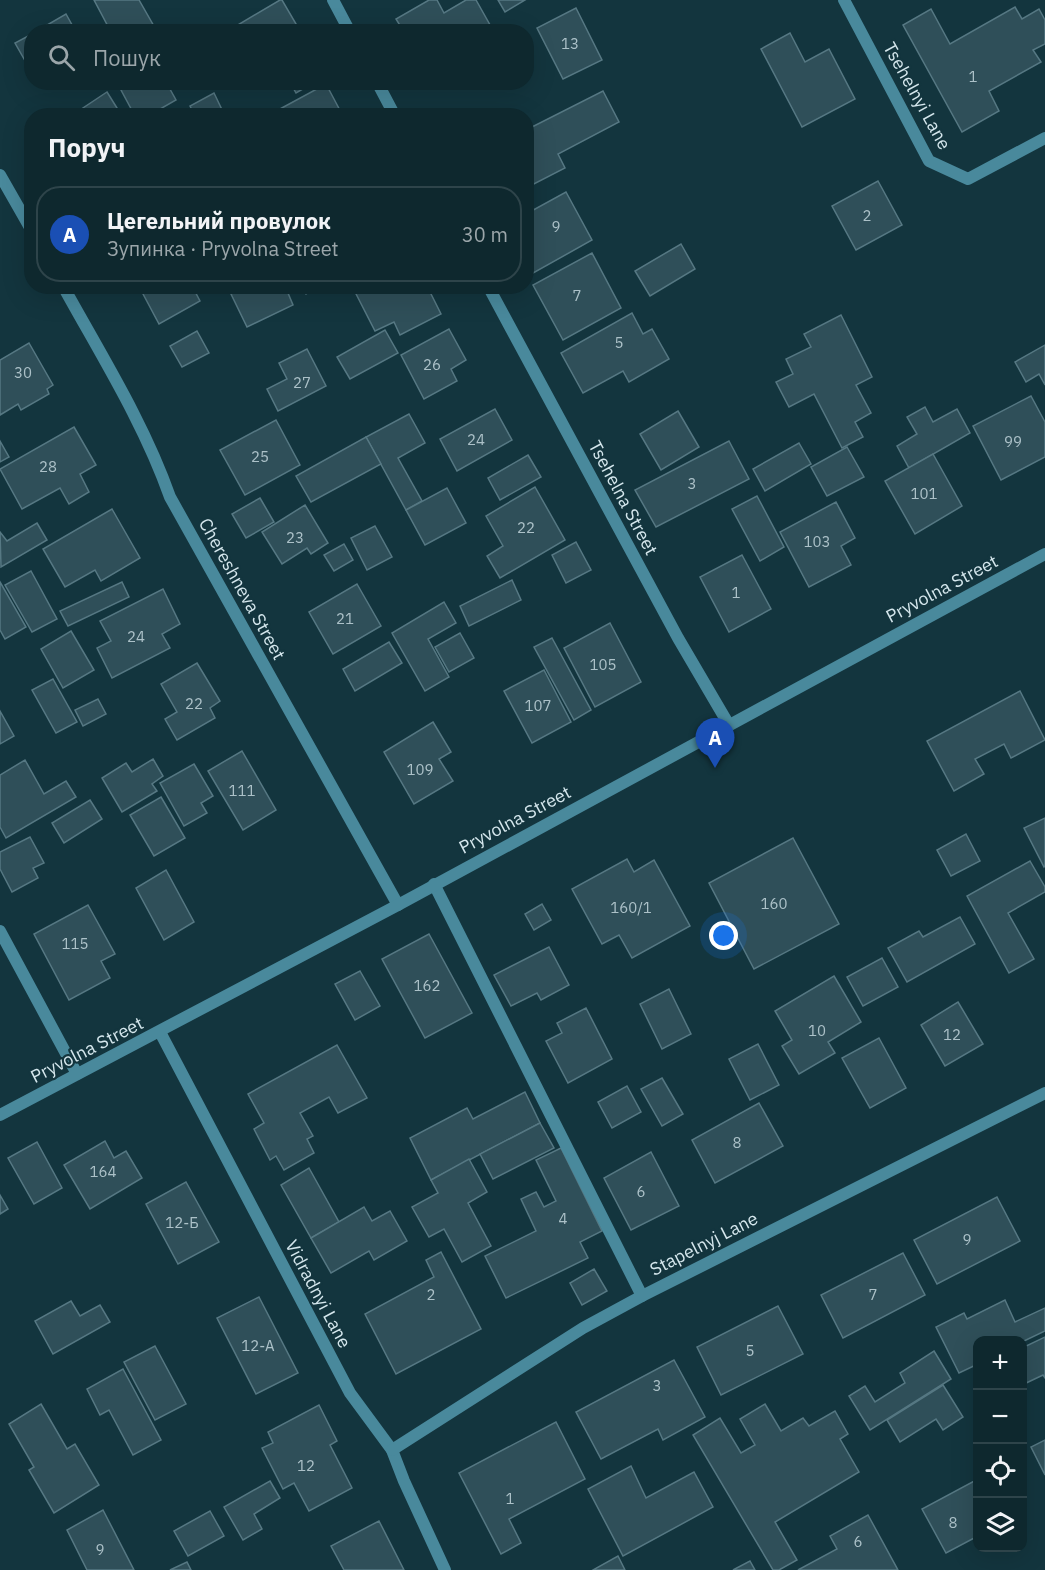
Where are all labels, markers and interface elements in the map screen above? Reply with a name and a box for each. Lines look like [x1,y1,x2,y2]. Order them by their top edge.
search box [24,24,534,90]
house number: 13 [561,34,579,53]
street label: Tsehelnyi Lane [878,38,956,154]
icon: search [45,41,78,74]
text: Пошук [93,43,161,72]
house number: 1 [968,67,978,86]
text: Поруч [48,130,126,164]
text: Цегельний провулок [107,206,331,235]
house number: 2 [862,206,872,225]
house number: 9 [551,217,561,236]
text: A [63,221,76,248]
text: 30 m [462,221,508,248]
text: Зупинка · Pryvolna Street [107,235,339,262]
house number: 7 [572,286,582,305]
house number: 5 [614,333,624,352]
house number: 26 [423,355,441,374]
house number: 30 [14,363,32,382]
house number: 27 [293,373,311,392]
house number: 24 [467,430,485,449]
house number: 99 [1004,432,1022,451]
street label: Tsehelna Street [584,437,663,559]
house number: 25 [251,447,269,466]
house number: 28 [39,457,57,476]
house number: 3 [687,474,697,493]
house number: 101 [910,484,938,503]
street label: Chereshneva Street [194,514,291,664]
house number: 22 [517,518,535,537]
house number: 23 [286,528,304,547]
house number: 103 [803,532,831,551]
street label: Pryvolna Street [882,549,1002,628]
house number: 1 [731,583,741,602]
house number: 21 [336,609,354,628]
house number: 24 [127,627,145,646]
house number: 105 [589,655,617,674]
house number: 22 [185,694,203,713]
house number: 107 [524,696,552,715]
pin: A [696,718,734,768]
house number: 109 [406,760,434,779]
street label: Pryvolna Street [455,780,575,859]
house number: 111 [228,781,256,800]
house number: 160 [760,894,788,913]
house number: 160/1 [610,898,652,917]
your location [709,921,738,950]
house number: 115 [61,934,89,953]
house number: 162 [413,976,441,995]
street label: Pryvolna Street [26,1011,147,1088]
house number: 10 [808,1021,826,1040]
house number: 12 [943,1025,961,1044]
house number: 8 [732,1133,742,1152]
house number: 164 [89,1162,117,1181]
house number: 6 [636,1182,646,1201]
street label: Stapelnyj Lane [646,1206,762,1281]
house number: 4 [558,1209,568,1228]
house number: 12-Б [165,1213,199,1232]
house number: 9 [962,1230,972,1249]
street label: Vidradnyi Lane [280,1236,357,1352]
house number: 2 [426,1285,436,1304]
house number: 7 [868,1285,878,1304]
house number: 12-А [241,1336,275,1355]
map controls [973,1336,1027,1552]
button: + [973,1336,1027,1390]
house number: 5 [745,1341,755,1360]
house number: 3 [652,1376,662,1395]
button: − [973,1390,1027,1444]
button: locate [973,1444,1027,1498]
house number: 12 [297,1456,315,1475]
house number: 1 [505,1489,515,1508]
button: layers [973,1498,1027,1552]
house number: 8 [948,1513,958,1532]
house number: 6 [853,1532,863,1551]
house number: 9 [95,1540,105,1559]

